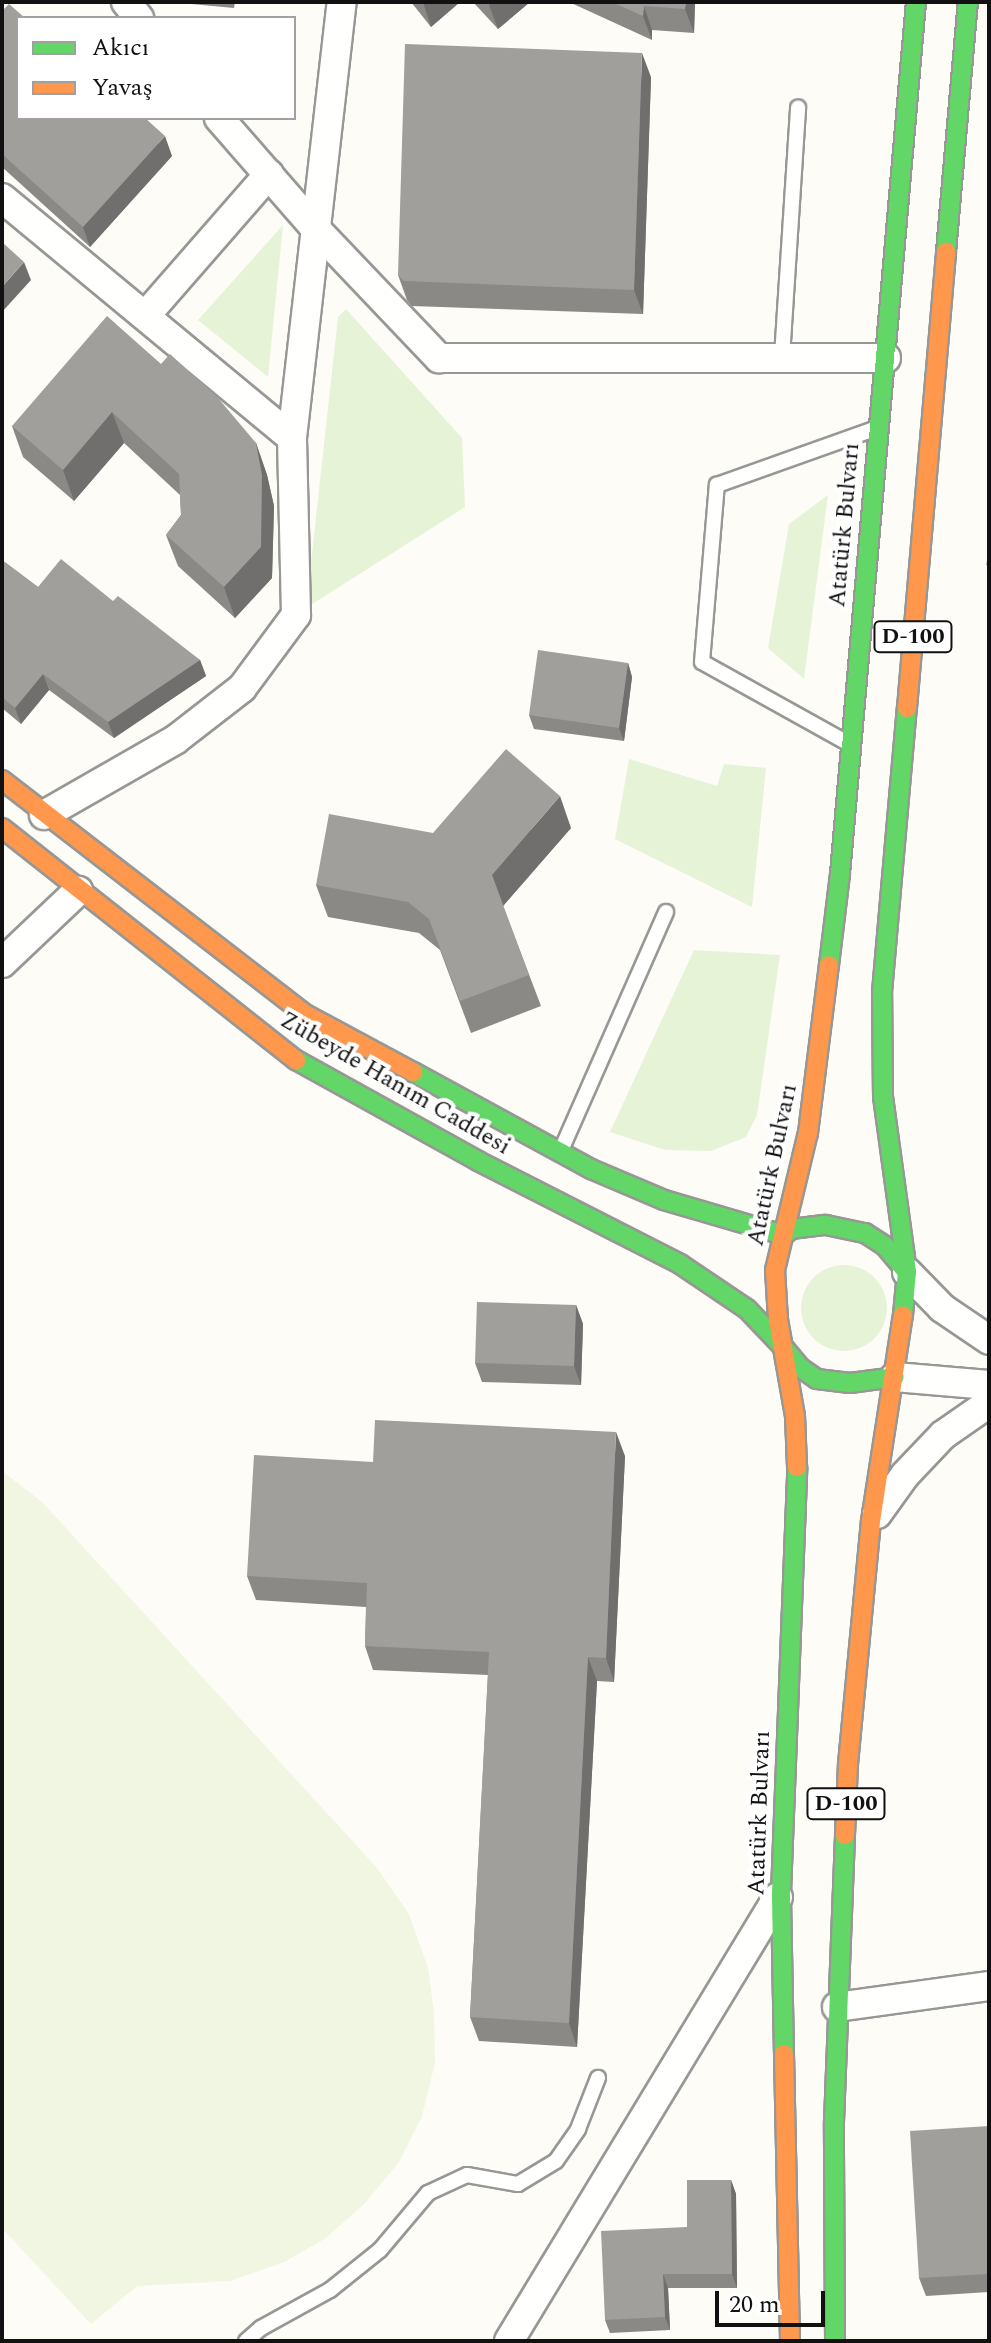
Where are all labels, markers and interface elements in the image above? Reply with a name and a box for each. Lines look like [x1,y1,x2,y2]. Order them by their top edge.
legend [16,16,296,120]
text: Akıcı [92,30,149,66]
text: Yavaş [92,70,153,106]
street label: Atatürk Bulvarı [823,442,867,608]
road number: D-100 [873,619,953,655]
street label: Zübeyde Hanım Caddesi [275,1006,515,1162]
street label: Atatürk Bulvarı [742,1081,804,1249]
street label: Atatürk Bulvarı [743,1730,777,1896]
road number: D-100 [806,1786,886,1822]
scale bar [719,2275,829,2325]
text: 20 m [729,2287,780,2323]

